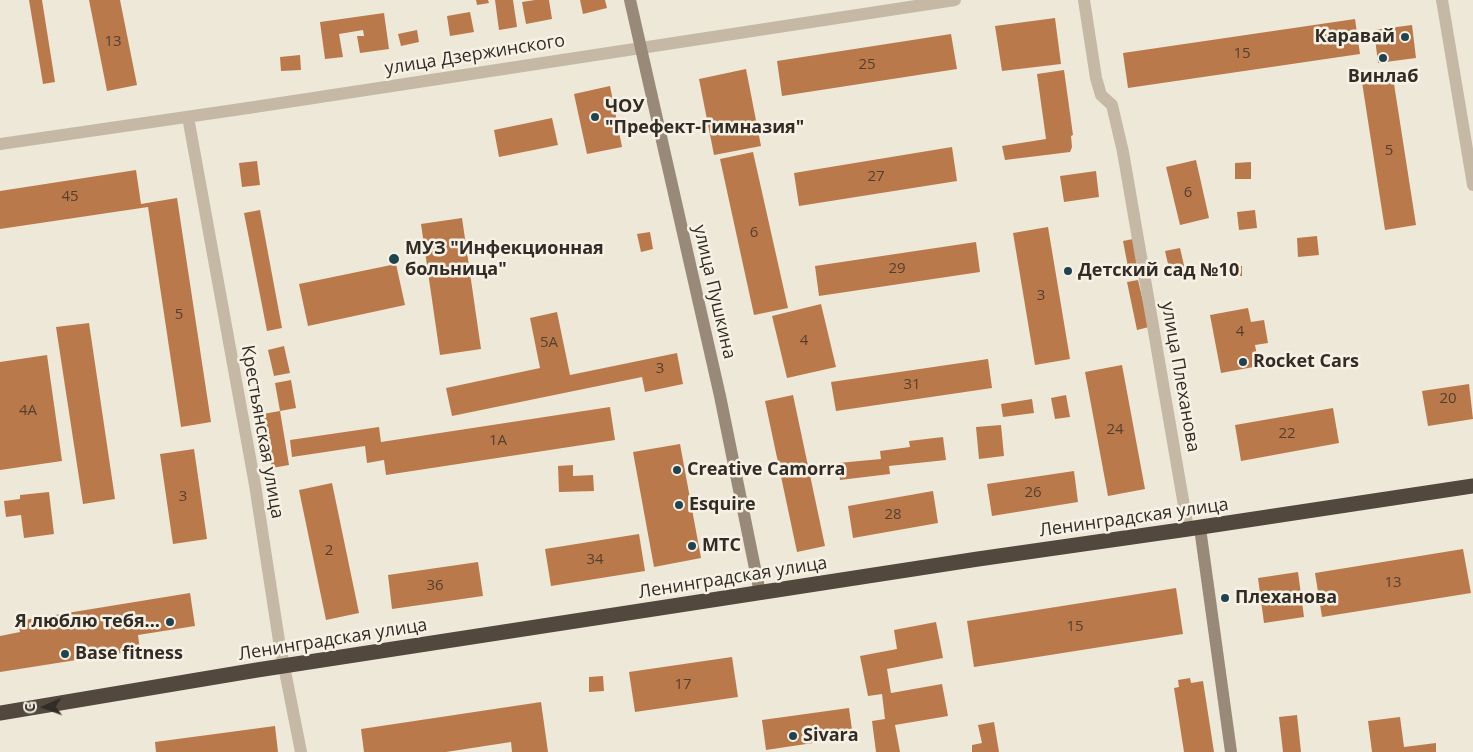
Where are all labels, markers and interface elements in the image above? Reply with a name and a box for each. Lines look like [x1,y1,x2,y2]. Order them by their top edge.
place label: Каравай [1315,26,1395,48]
street label: улица Дзержинского [383,30,567,80]
marker: Каравай [1399,31,1411,43]
house number: 13 [104,33,122,51]
house number: 15 [1233,45,1251,63]
marker: Винлаб [1377,52,1389,64]
house number: 25 [858,56,876,74]
place label: Винлаб [1348,66,1418,88]
place label: ЧОУ "Префект-Гимназия" [605,96,804,138]
marker: ЧОУ "Префект-Гимназия" [589,111,601,123]
house number: 5 [1385,142,1393,160]
house number: 27 [867,168,885,186]
house number: 6 [1184,184,1192,202]
house number: 45 [61,188,79,206]
street label: улица Пушкина [688,223,740,361]
house number: 6 [750,224,758,242]
place label: МУЗ "Инфекционная больница" [405,238,604,280]
marker: МУЗ "Инфекционная больница" [387,252,401,266]
house number: 29 [888,260,906,278]
place label: Детский сад №10 [1078,260,1239,282]
marker: Детский сад №10 [1062,265,1074,277]
house number: 3 [1037,287,1045,305]
street label: улица Плеханова [1156,300,1204,454]
house number: 5 [175,306,183,324]
house number: 4 [1236,323,1244,341]
house number: 4 [800,332,808,350]
house number: 5А [540,334,558,352]
street label: Крестьянская улица [236,344,288,520]
place label: Rocket Cars [1253,351,1359,373]
marker: Rocket Cars [1237,356,1249,368]
house number: 3 [656,360,664,378]
house number: 31 [903,376,921,394]
house number: 20 [1439,390,1457,408]
house number: 4А [19,402,37,420]
house number: 24 [1106,421,1124,439]
house number: 22 [1278,425,1296,443]
house number: 1А [489,432,507,450]
place label: Creative Camorra [687,459,845,481]
marker: Creative Camorra [671,464,683,476]
house number: 26 [1024,484,1042,502]
house number: 3 [179,488,187,506]
place label: Esquire [689,494,756,516]
street label: Ленинградская улица [1038,494,1230,542]
marker: Esquire [673,499,685,511]
house number: 28 [884,506,902,524]
place label: МТС [702,535,741,557]
marker: МТС [686,540,698,552]
house number: 2 [325,542,333,560]
house number: 34 [586,551,604,569]
street label: Ленинградская улица [637,552,829,604]
house number: 13 [1384,574,1402,592]
house number: 36 [426,577,444,595]
place label: Плеханова [1235,587,1337,609]
marker: Плеханова [1219,592,1231,604]
place label: Я люблю тебя... [15,611,160,633]
street label: Ленинградская улица [237,614,429,666]
marker: Я люблю тебя... [164,616,176,628]
house number: 15 [1066,618,1084,636]
place label: Base fitness [75,643,183,665]
marker: Base fitness [59,648,71,660]
house number: 17 [674,676,692,694]
north arrow [20,682,70,732]
text: С [20,703,39,712]
place label: Sivara [803,725,859,747]
marker: Sivara [787,730,799,742]

